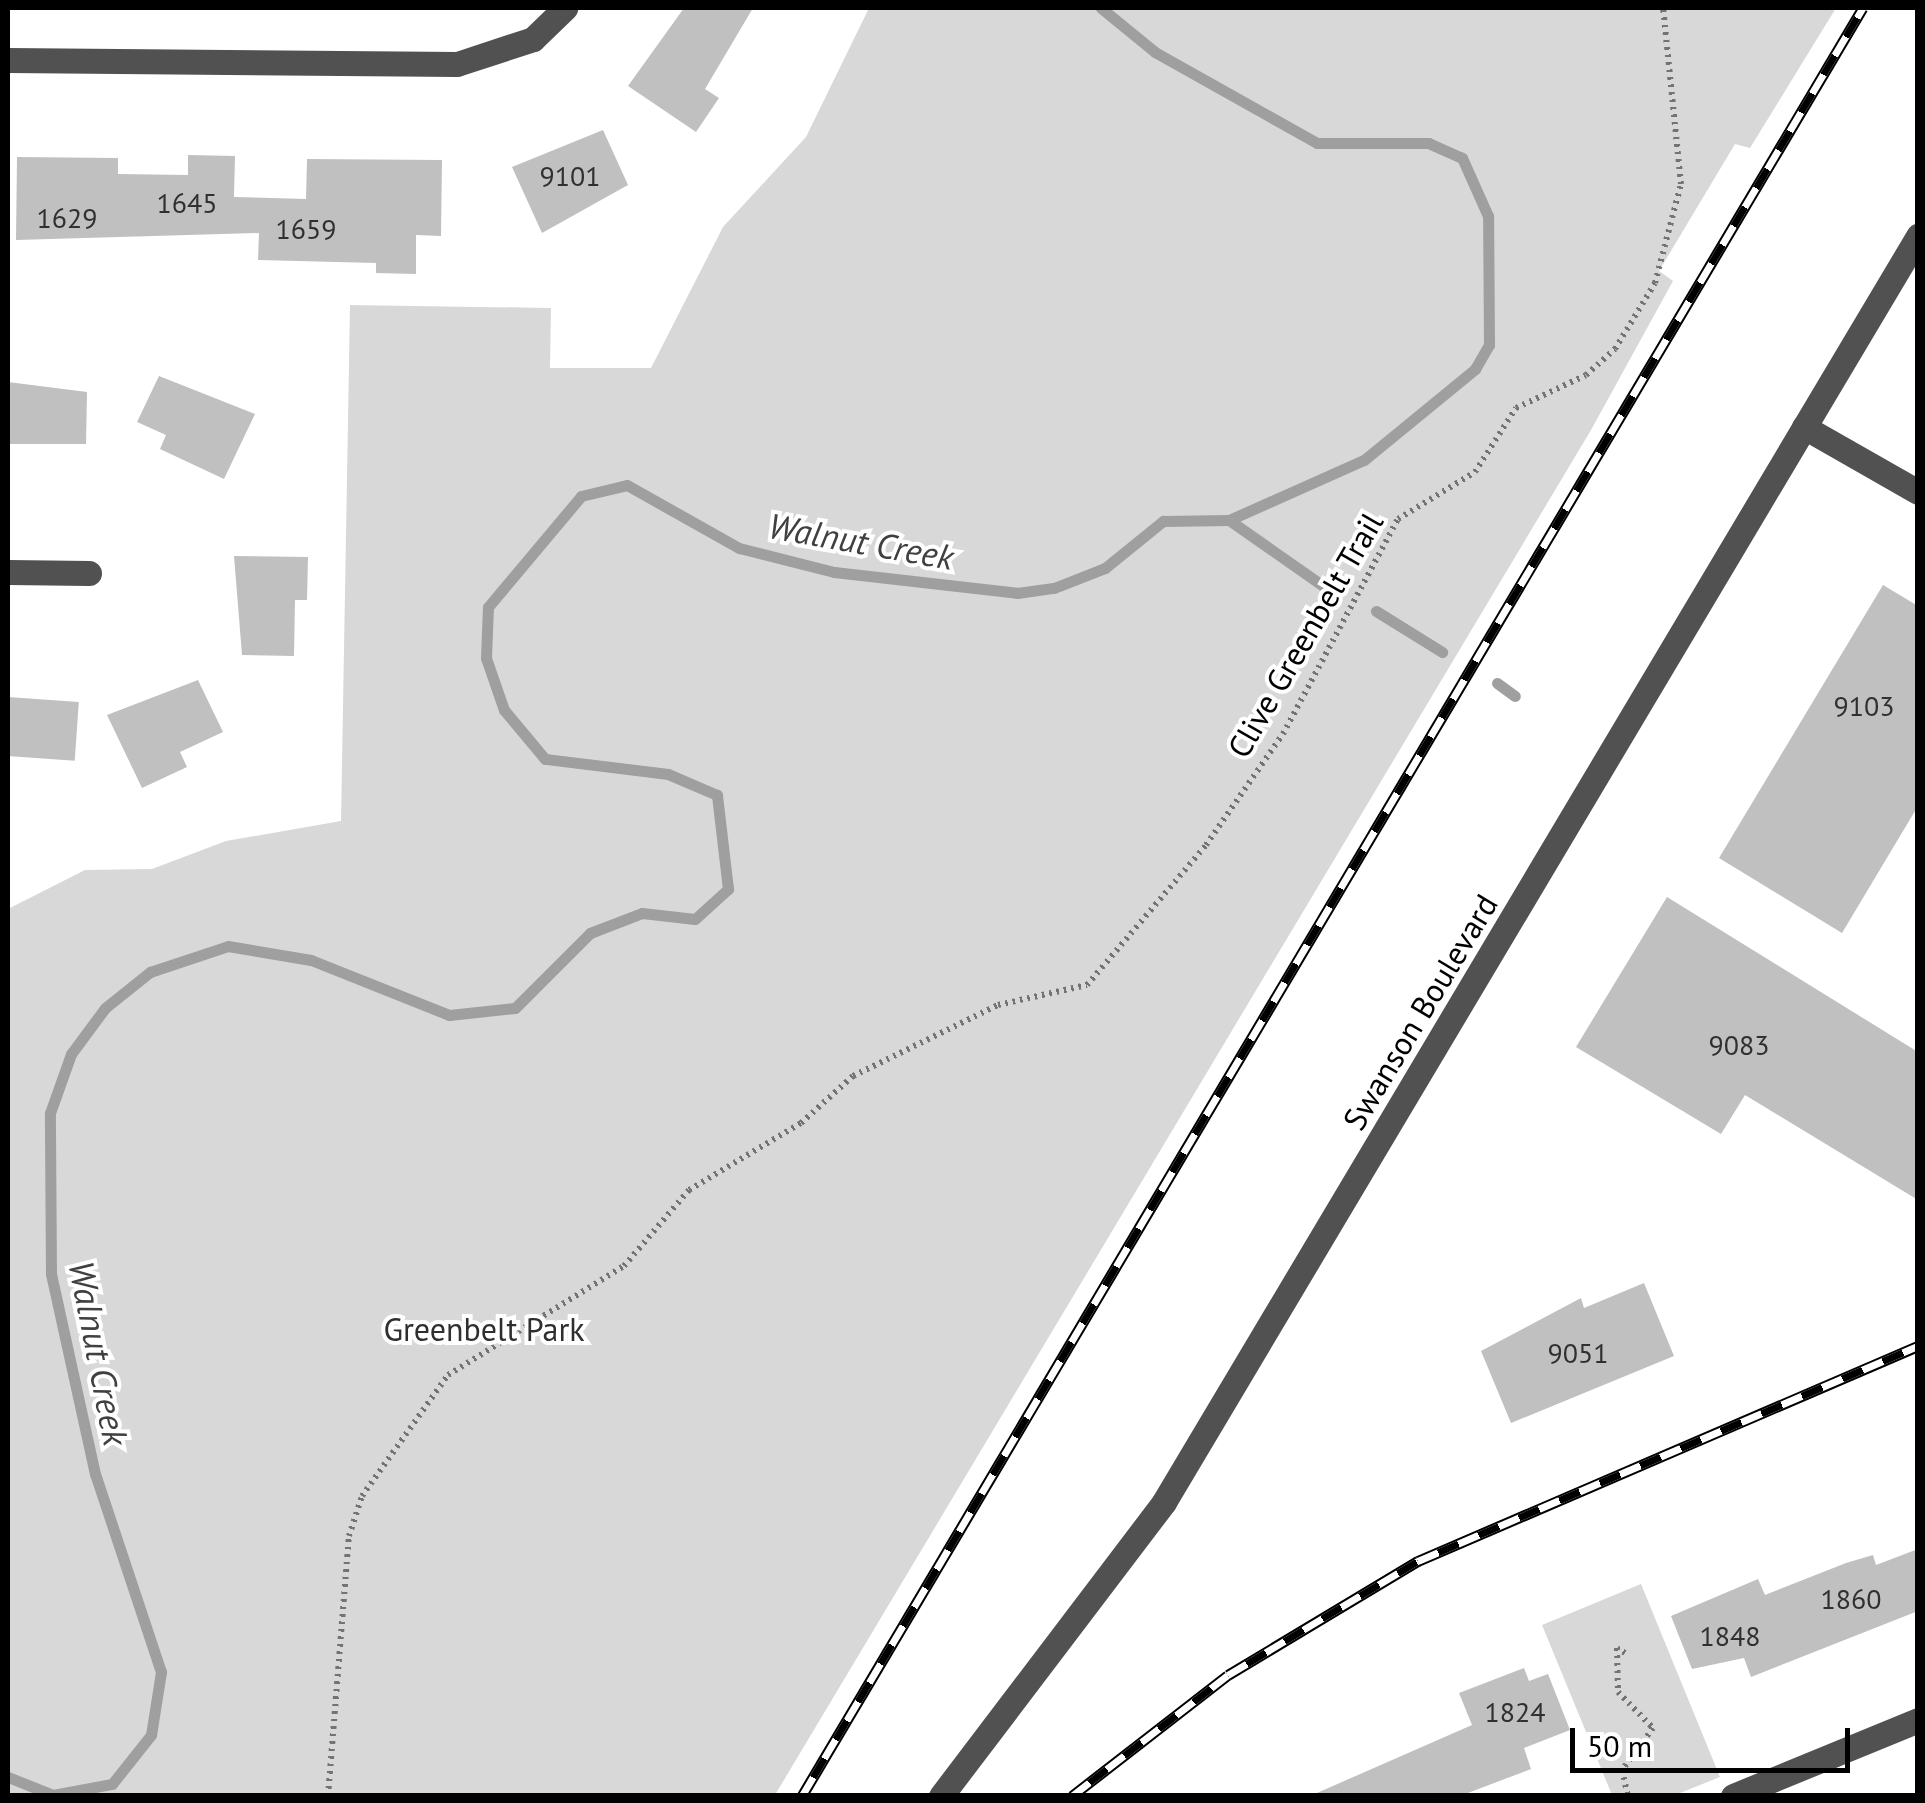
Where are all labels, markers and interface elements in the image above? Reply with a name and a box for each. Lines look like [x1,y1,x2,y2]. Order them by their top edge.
house number: 9101 [539,159,601,193]
house number: 1645 [156,186,218,220]
house number: 1629 [36,201,98,235]
house number: 1659 [275,212,337,246]
water label: Walnut Creek [765,504,957,578]
street label: Clive Greenbelt Trail [1219,505,1391,765]
house number: 9103 [1833,689,1895,723]
street label: Swanson Boulevard [1335,887,1505,1137]
house number: 9083 [1708,1028,1770,1062]
water label: Walnut Creek [61,1257,137,1449]
park label: Greenbelt Park [383,1310,585,1348]
house number: 9051 [1547,1336,1609,1370]
house number: 1860 [1820,1582,1882,1616]
house number: 1848 [1699,1619,1761,1653]
house number: 1824 [1484,1695,1546,1729]
scale bar [1575,1708,1855,1770]
text: 50 m [1587,1726,1652,1765]

